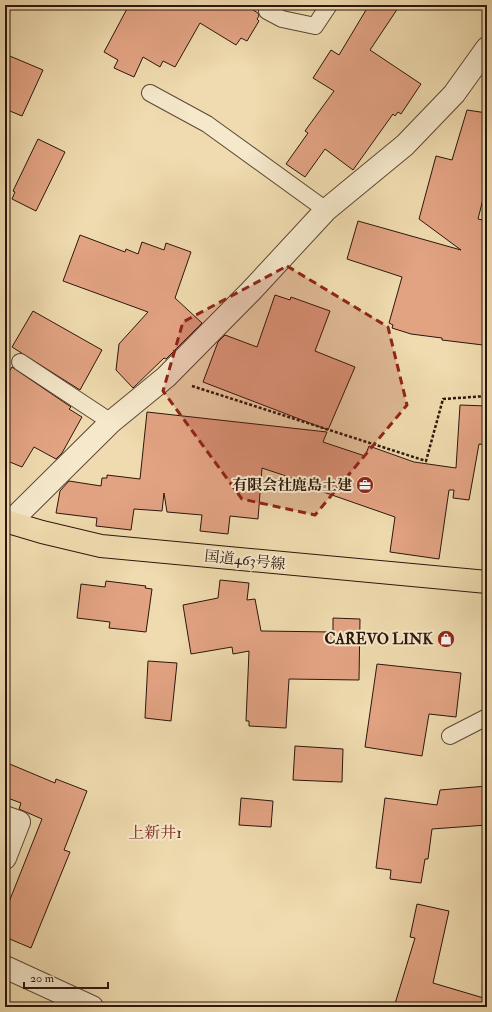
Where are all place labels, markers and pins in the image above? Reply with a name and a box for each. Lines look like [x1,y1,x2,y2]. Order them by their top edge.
office icon: 有限会社鹿島土建 [355,475,375,495]
place label: 有限会社鹿島土建 [232,476,352,495]
shop icon: CAREVO LINK [436,629,456,649]
place label: CAREVO LINK [325,630,434,649]

